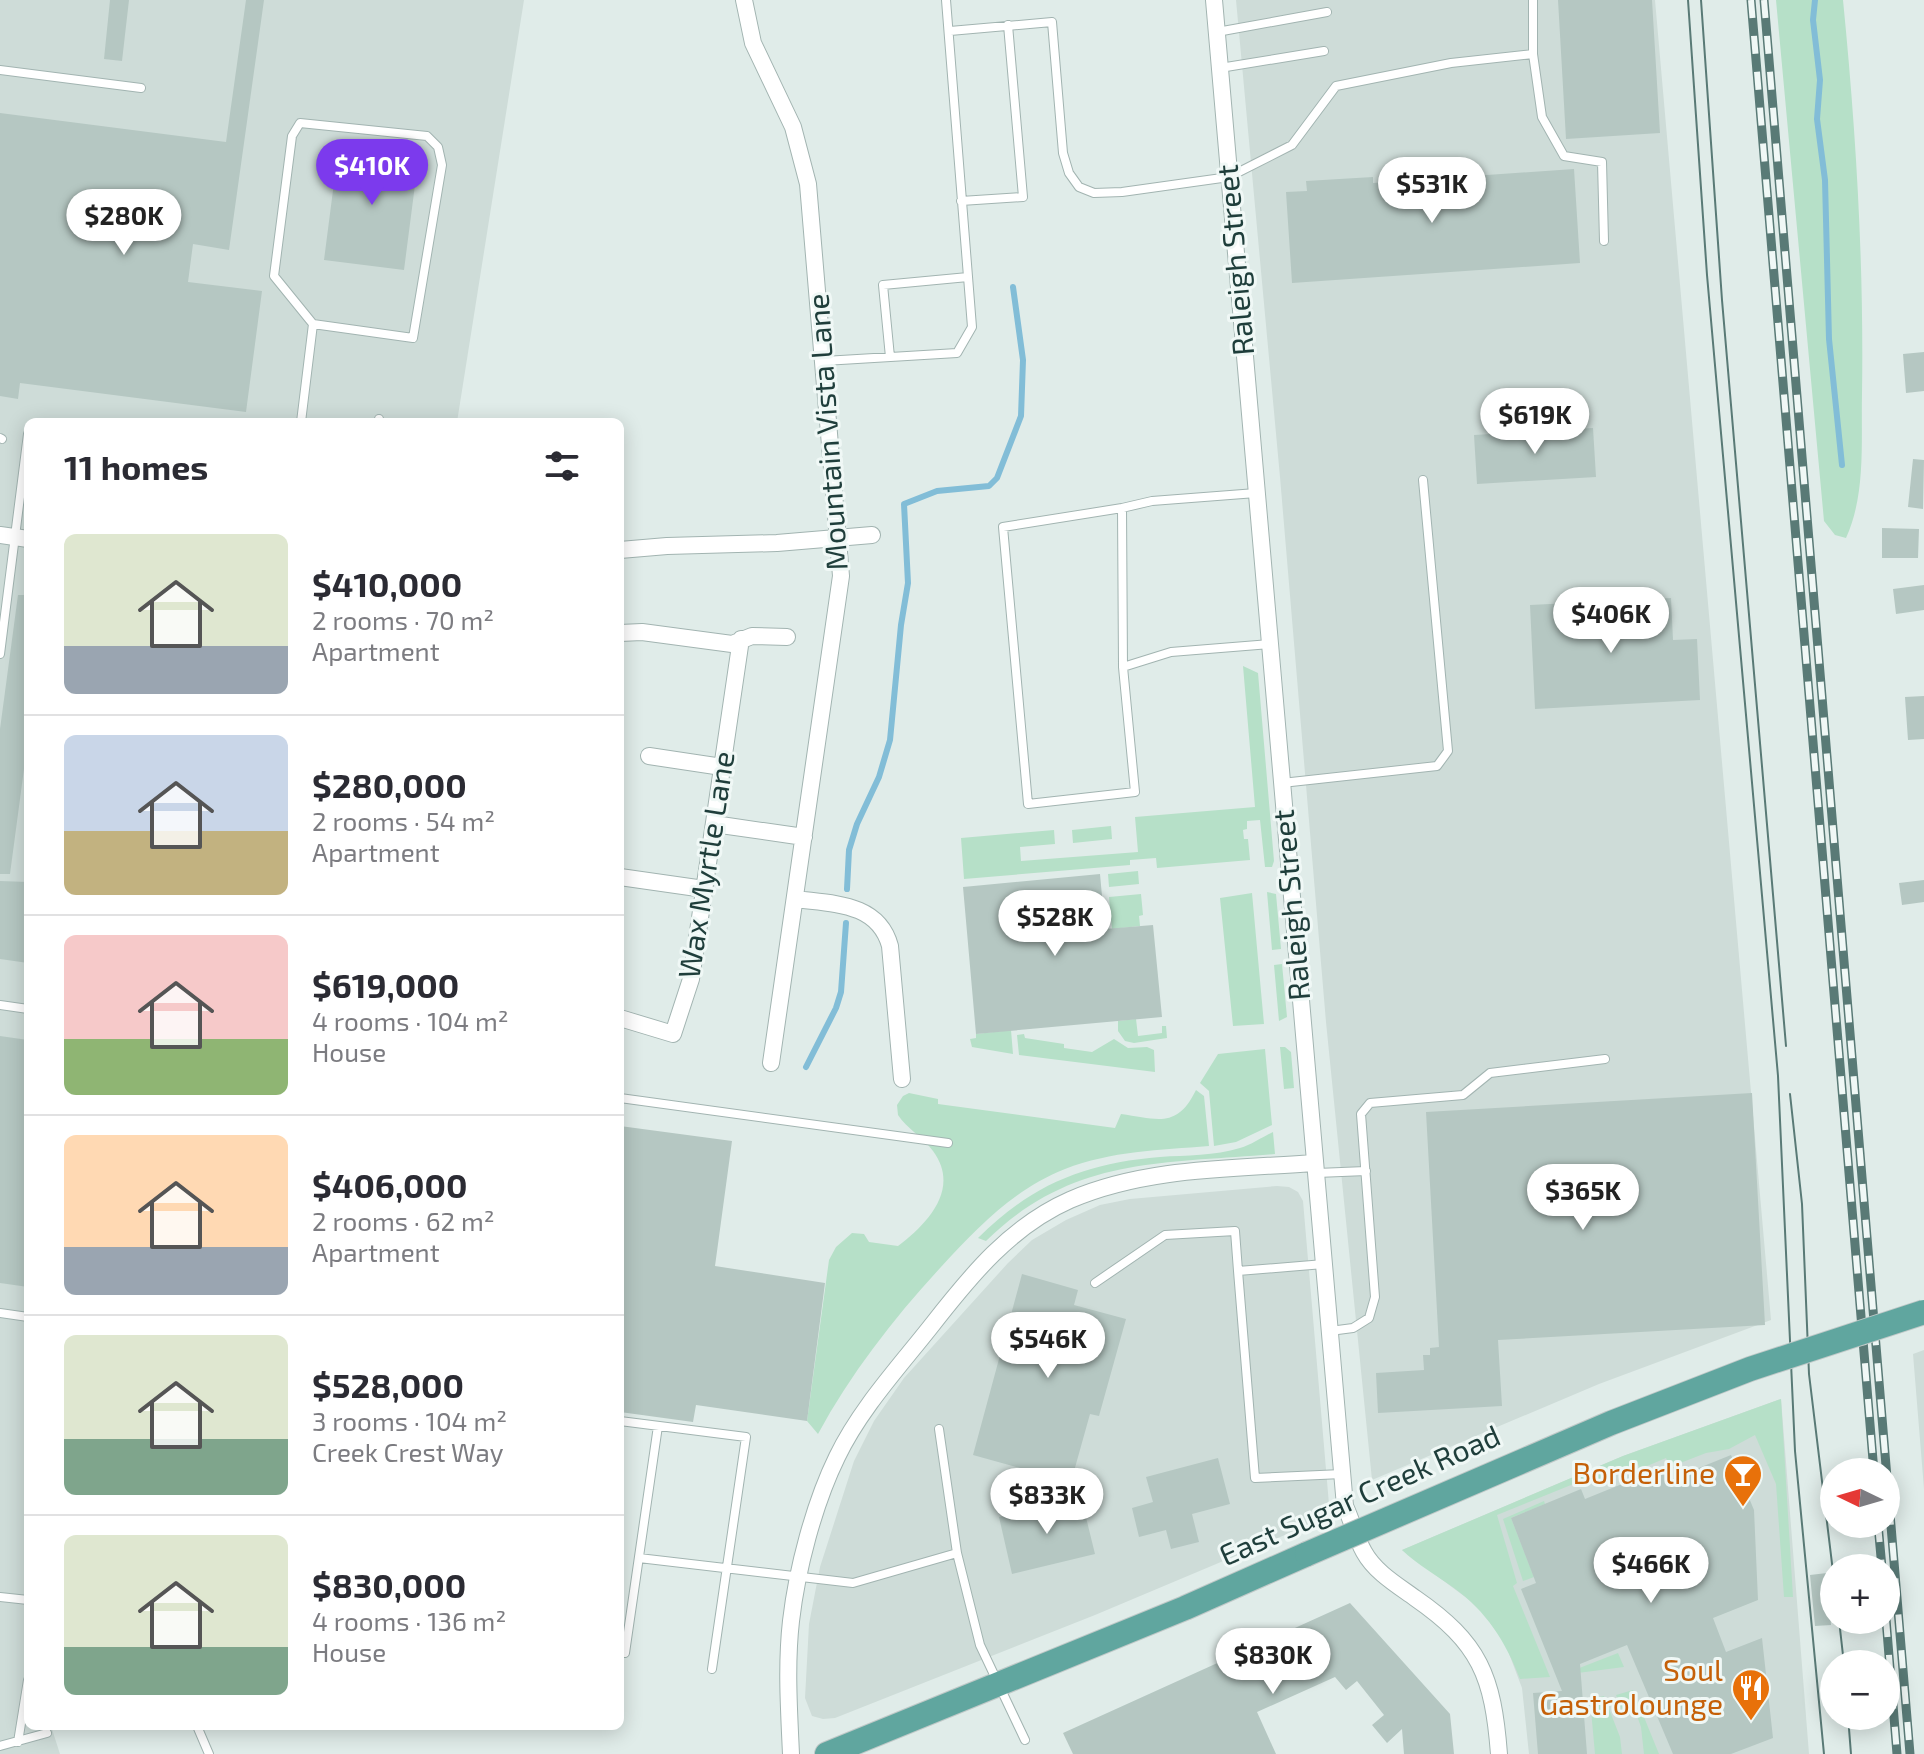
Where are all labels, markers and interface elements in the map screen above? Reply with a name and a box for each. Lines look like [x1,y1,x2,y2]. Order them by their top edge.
pin: $410K [316,139,428,207]
text: $410K [334,149,410,180]
pin: $531K [1376,157,1488,225]
street label: Raleigh Street [1208,163,1260,357]
text: $531K [1396,167,1468,198]
pin: $280K [68,189,180,257]
text: $280K [84,199,164,230]
street label: Mountain Vista Lane [798,292,854,572]
pin: $619K [1479,388,1591,456]
text: $619K [1498,398,1572,429]
icon: filters [540,444,584,488]
text: 11 homes [64,446,208,487]
text: $410,000 [312,563,462,604]
icon: home [128,566,224,662]
pin: $406K [1555,587,1667,655]
text: $406K [1571,597,1651,628]
text: 2 rooms · 70 m² [312,604,494,635]
text: Apartment [312,635,440,666]
street label: Wax Myrtle Lane [669,748,741,981]
text: $280,000 [312,764,467,805]
icon: home [128,767,224,863]
text: 2 rooms · 54 m² [312,805,495,836]
street label: Raleigh Street [1264,808,1316,1002]
text: Apartment [312,836,440,867]
pin: $528K [999,890,1111,958]
text: $528K [1016,900,1094,931]
text: $619,000 [312,964,459,1005]
icon: home [128,967,224,1063]
text: 4 rooms · 104 m² [312,1005,508,1036]
text: House [312,1036,386,1067]
text: $406,000 [312,1164,467,1205]
pin: $365K [1527,1164,1639,1232]
icon: home [128,1167,224,1263]
text: $365K [1545,1174,1621,1205]
text: 2 rooms · 62 m² [312,1205,495,1236]
text: Apartment [312,1236,440,1267]
pin: $546K [992,1312,1104,1380]
text: $546K [1009,1322,1087,1353]
text: $528,000 [312,1364,464,1405]
icon: home [128,1367,224,1463]
text: 3 rooms · 104 m² [312,1405,507,1436]
street label: East Sugar Creek Road [1213,1416,1505,1572]
text: Creek Crest Way [312,1436,503,1467]
bar icon: Borderline [1722,1453,1764,1508]
place label: Borderline [1572,1454,1715,1490]
north arrow [1820,1458,1900,1538]
map controls [1820,1458,1900,1730]
pin: $833K [991,1468,1103,1536]
text: $833K [1008,1478,1086,1509]
pin: $466K [1595,1537,1707,1605]
text: $466K [1612,1547,1690,1578]
button: + [1820,1554,1900,1634]
text: $830,000 [312,1564,466,1605]
icon: home [128,1567,224,1663]
text: 4 rooms · 136 m² [312,1605,506,1636]
pin: $830K [1217,1628,1329,1696]
text: House [312,1636,386,1667]
text: $830K [1234,1638,1312,1669]
button: − [1820,1650,1900,1730]
place label: Soul Gastrolounge [1539,1651,1723,1721]
restaurant icon: Soul Gastrolounge [1730,1667,1772,1722]

